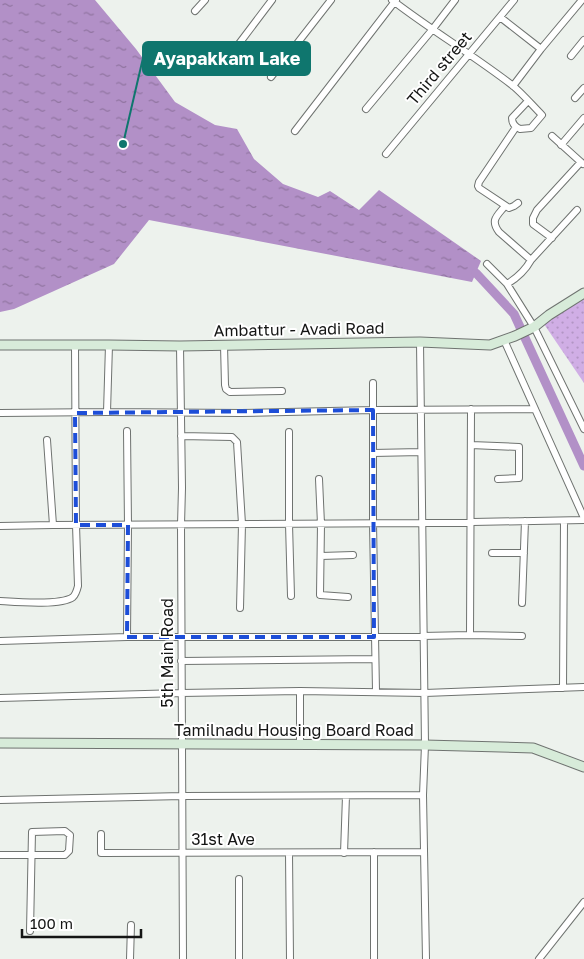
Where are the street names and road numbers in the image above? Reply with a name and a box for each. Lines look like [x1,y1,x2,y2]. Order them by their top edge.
street label: Third street [402,27,476,109]
street label: Ambattur - Avadi Road [213,318,385,340]
street label: 5th Main Road [157,598,177,708]
street label: Tamilnadu Housing Board Road [174,720,414,740]
street label: 31st Ave [191,829,255,849]

